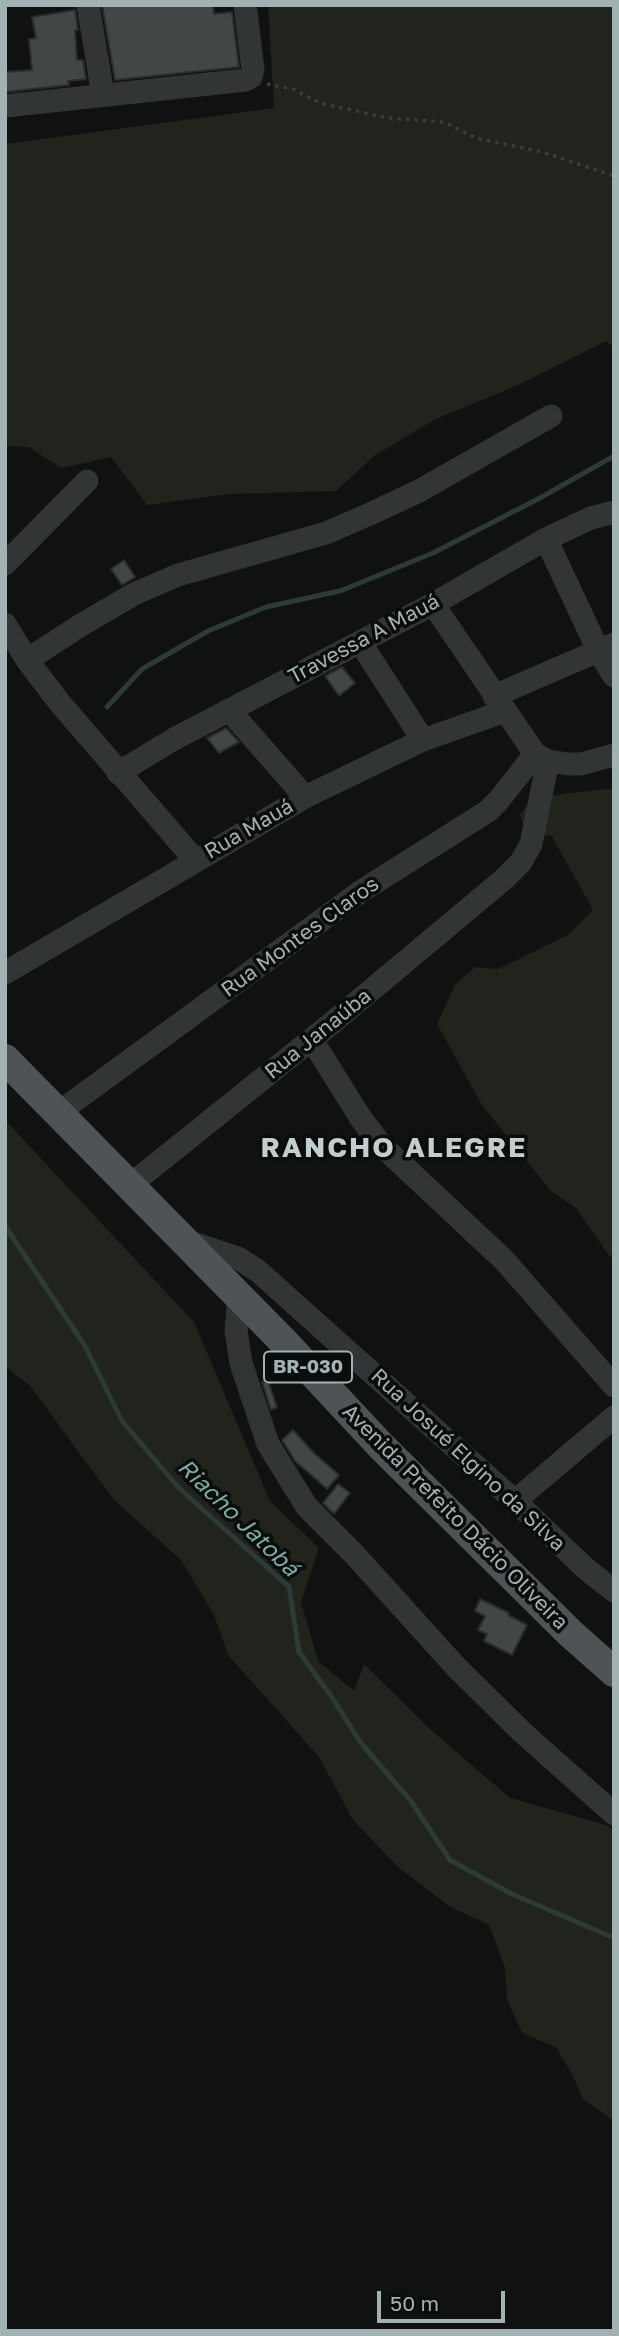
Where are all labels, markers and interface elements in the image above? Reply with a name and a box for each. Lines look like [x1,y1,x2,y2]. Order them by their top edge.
street label: Travessa A Mauá [284,589,444,689]
street label: Rua Mauá [200,794,298,864]
street label: Rua Montes Claros [216,871,384,1003]
street label: Rua Janaúba [260,983,376,1085]
district label: RANCHO ALEGRE [262,1131,526,1165]
road number: BR-030 [264,1352,352,1382]
street label: Rua Josué Elgino da Silva [366,1363,570,1557]
street label: Avenida Prefeito Dácio Oliveira [337,1399,573,1635]
water label: Riacho Jatobá [172,1454,304,1582]
scale bar [381,2276,509,2320]
text: 50 m [390,2290,439,2316]

